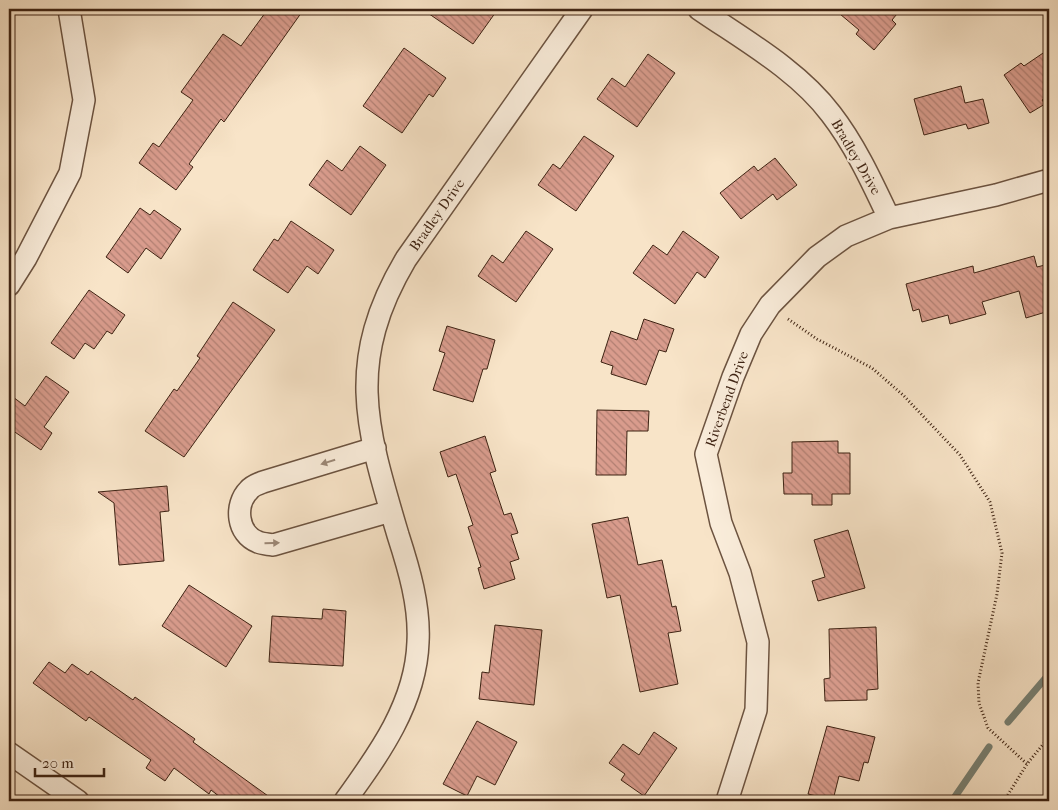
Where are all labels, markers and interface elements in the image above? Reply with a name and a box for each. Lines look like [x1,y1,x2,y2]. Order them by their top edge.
street label: Bradley Drive [828,116,884,198]
street label: Bradley Drive [406,176,468,254]
street label: Riverbend Drive [702,349,752,449]
one-way arrow [321,459,336,467]
one-way arrow [265,539,281,547]
scale bar [35,745,104,777]
text: 20 m [42,754,74,772]

